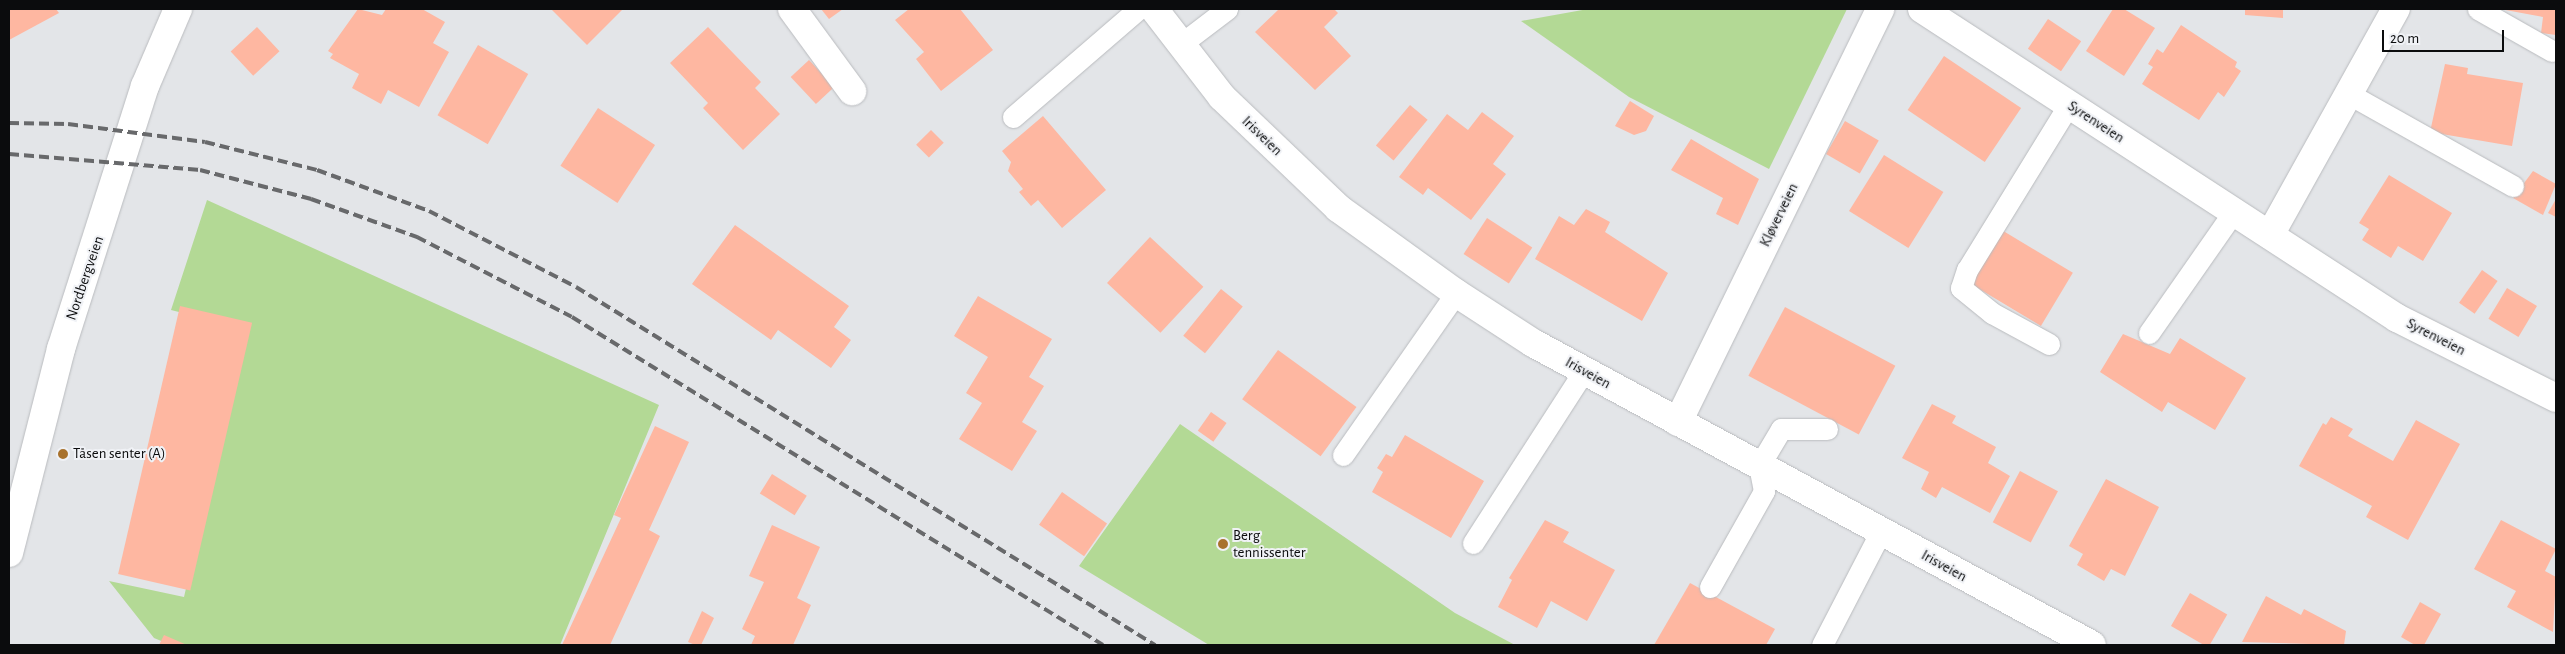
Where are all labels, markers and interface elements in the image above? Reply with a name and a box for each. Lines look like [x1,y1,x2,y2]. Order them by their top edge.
scale bar [2385,20,2508,52]
text: 20 m [2390,31,2419,46]
street label: Syrenveien [2064,97,2128,147]
street label: Irisveien [1238,112,1286,160]
street label: Kløverveien [1756,180,1802,250]
street label: Nordbergveien [62,234,108,322]
street label: Syrenveien [2404,315,2468,359]
street label: Irisveien [1562,353,1614,393]
place label: Tåsen senter (A) [73,445,166,463]
marker: Tåsen senter (A) [57,448,69,460]
place label: Berg tennissenter [1233,526,1306,561]
marker: Berg tennissenter [1217,538,1229,550]
street label: Irisveien [1918,546,1970,586]

